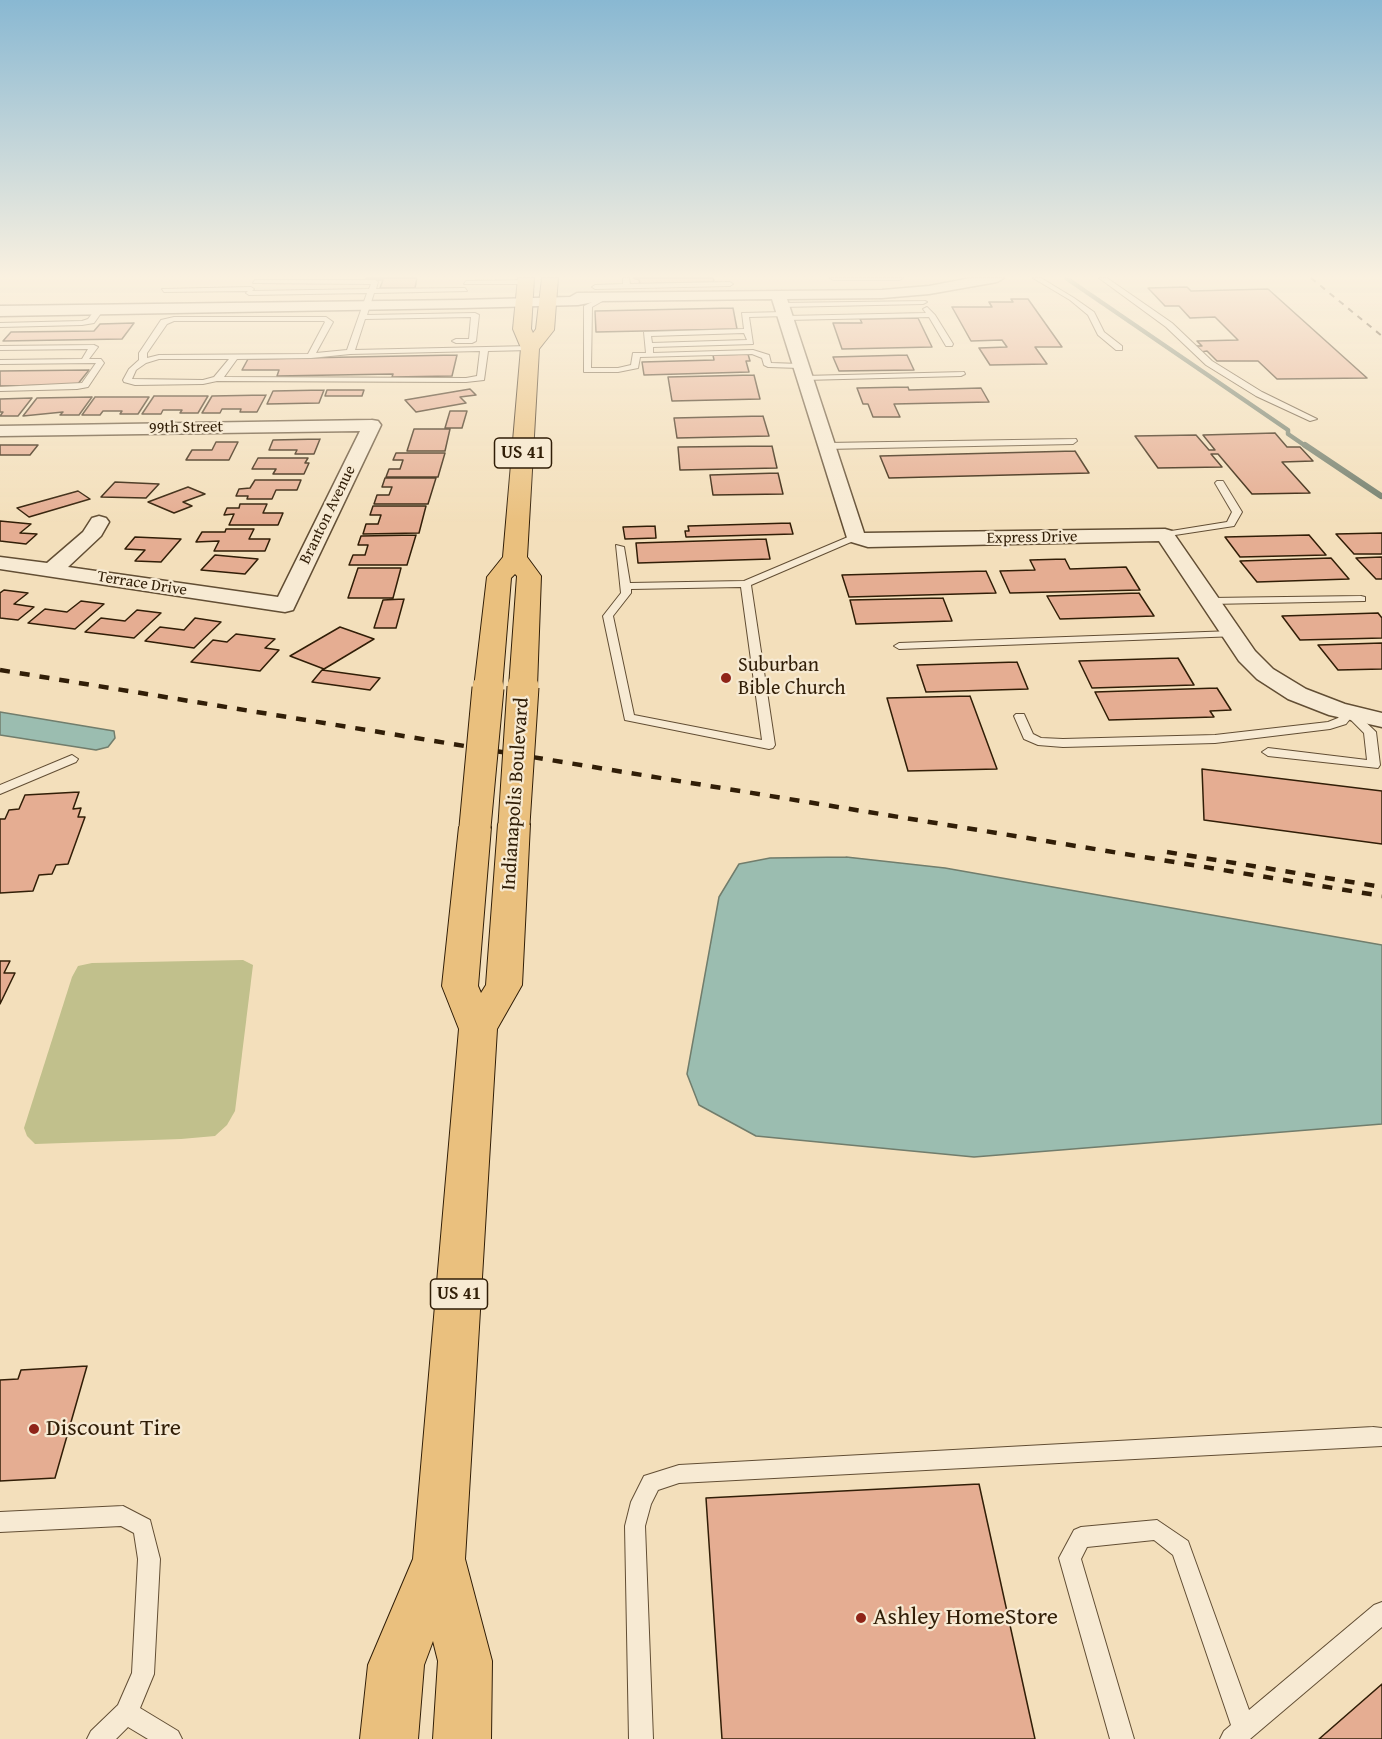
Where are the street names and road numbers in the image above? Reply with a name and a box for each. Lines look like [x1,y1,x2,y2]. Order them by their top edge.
street label: 99th Street [149,418,223,438]
road number: US 41 [494,438,552,468]
street label: Branton Avenue [296,462,360,568]
street label: Express Drive [986,528,1078,548]
street label: Terrace Drive [96,567,188,601]
street label: Indianapolis Boulevard [497,697,535,891]
road number: US 41 [430,1279,488,1309]

